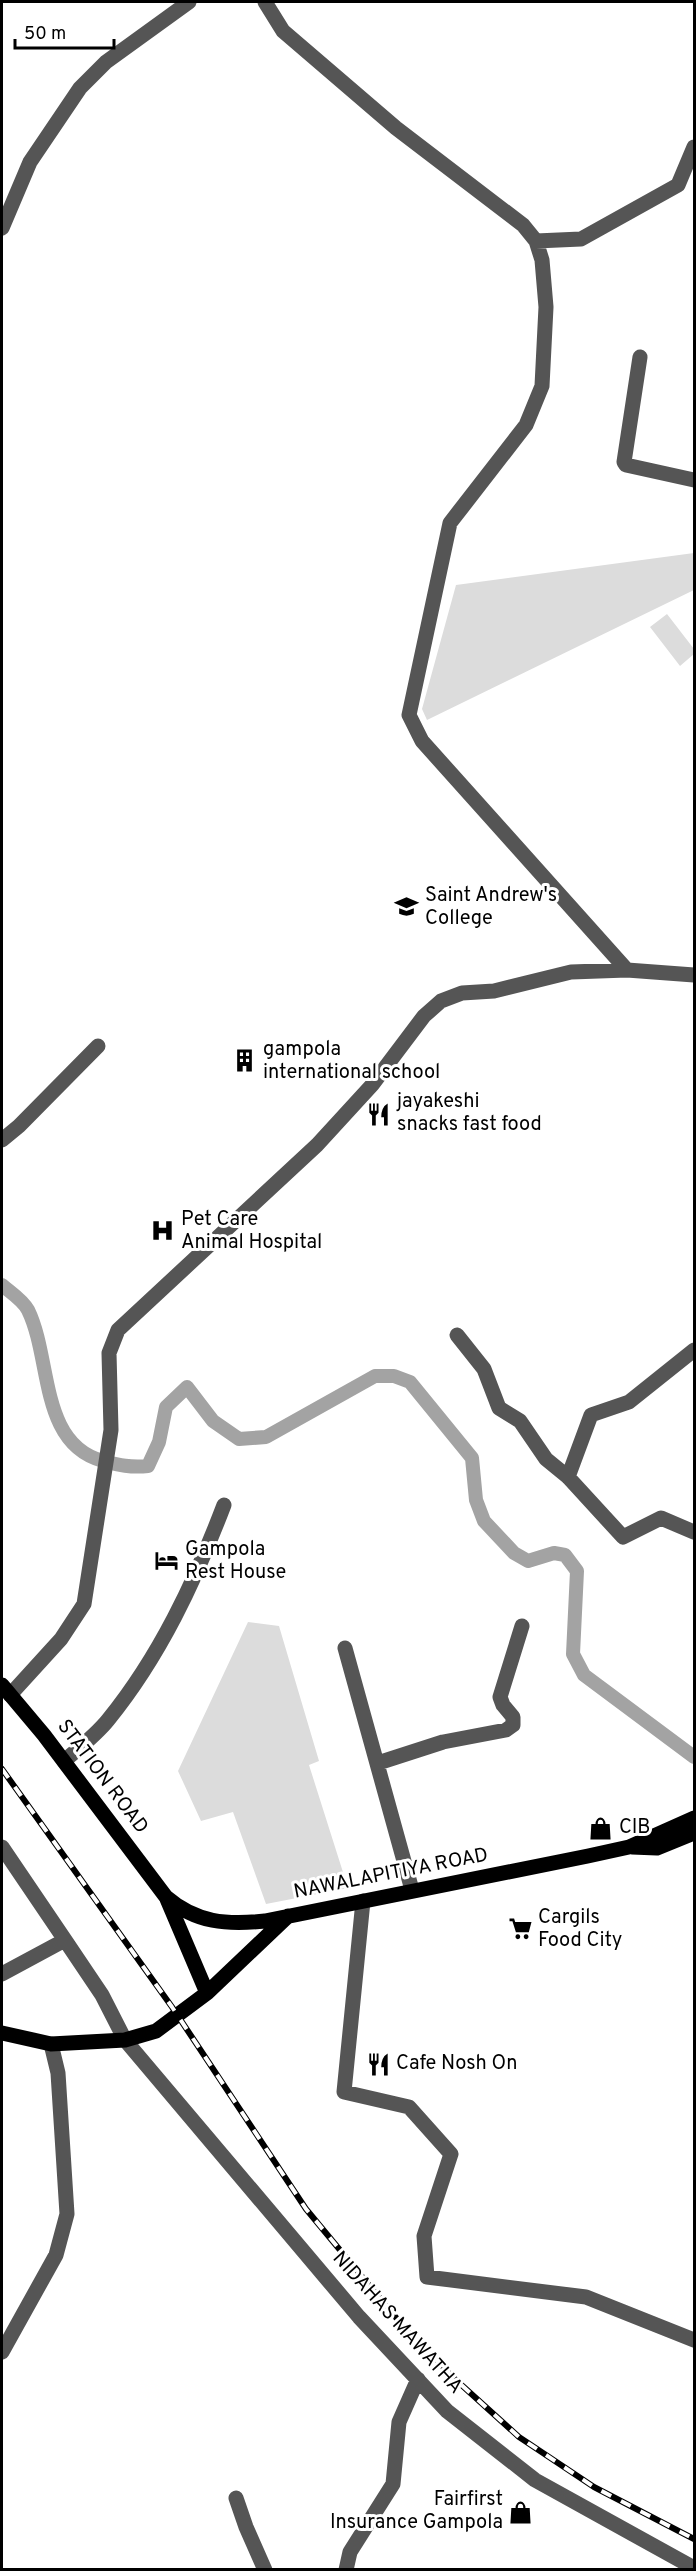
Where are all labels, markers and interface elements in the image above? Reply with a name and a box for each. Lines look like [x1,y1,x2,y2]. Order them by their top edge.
scale bar [15,12,114,50]
text: 50 m [24,23,66,46]
place label: Saint Andrew's College [425,883,557,932]
school or university icon: Saint Andrew's College [394,894,420,920]
place label: gampola international school [263,1037,440,1086]
building icon: gampola international school [232,1048,258,1074]
place label: jayakeshi snacks fast food [396,1089,542,1138]
restaurant icon: jayakeshi snacks fast food [366,1101,392,1127]
place label: Pet Care Animal Hospital [181,1207,322,1256]
hospital icon: Pet Care Animal Hospital [150,1218,176,1244]
place label: Gampola Rest House [185,1537,286,1586]
hotel icon: Gampola Rest House [154,1548,180,1574]
street label: STATION ROAD [51,1715,153,1839]
shop icon: CIB [588,1815,614,1841]
place label: CIB [619,1815,650,1841]
street label: NAWALAPITIYA ROAD [292,1842,490,1906]
place label: Cargils Food City [538,1905,622,1954]
supermarket icon: Cargils Food City [507,1916,533,1942]
restaurant icon: Cafe Nosh On [365,2051,391,2077]
place label: Cafe Nosh On [396,2051,518,2077]
street label: NIDAHAS MAWATHA [326,2246,468,2400]
place label: Fairfirst Insurance Gampola [330,2487,503,2536]
shop icon: Fairfirst Insurance Gampola [508,2499,534,2525]

